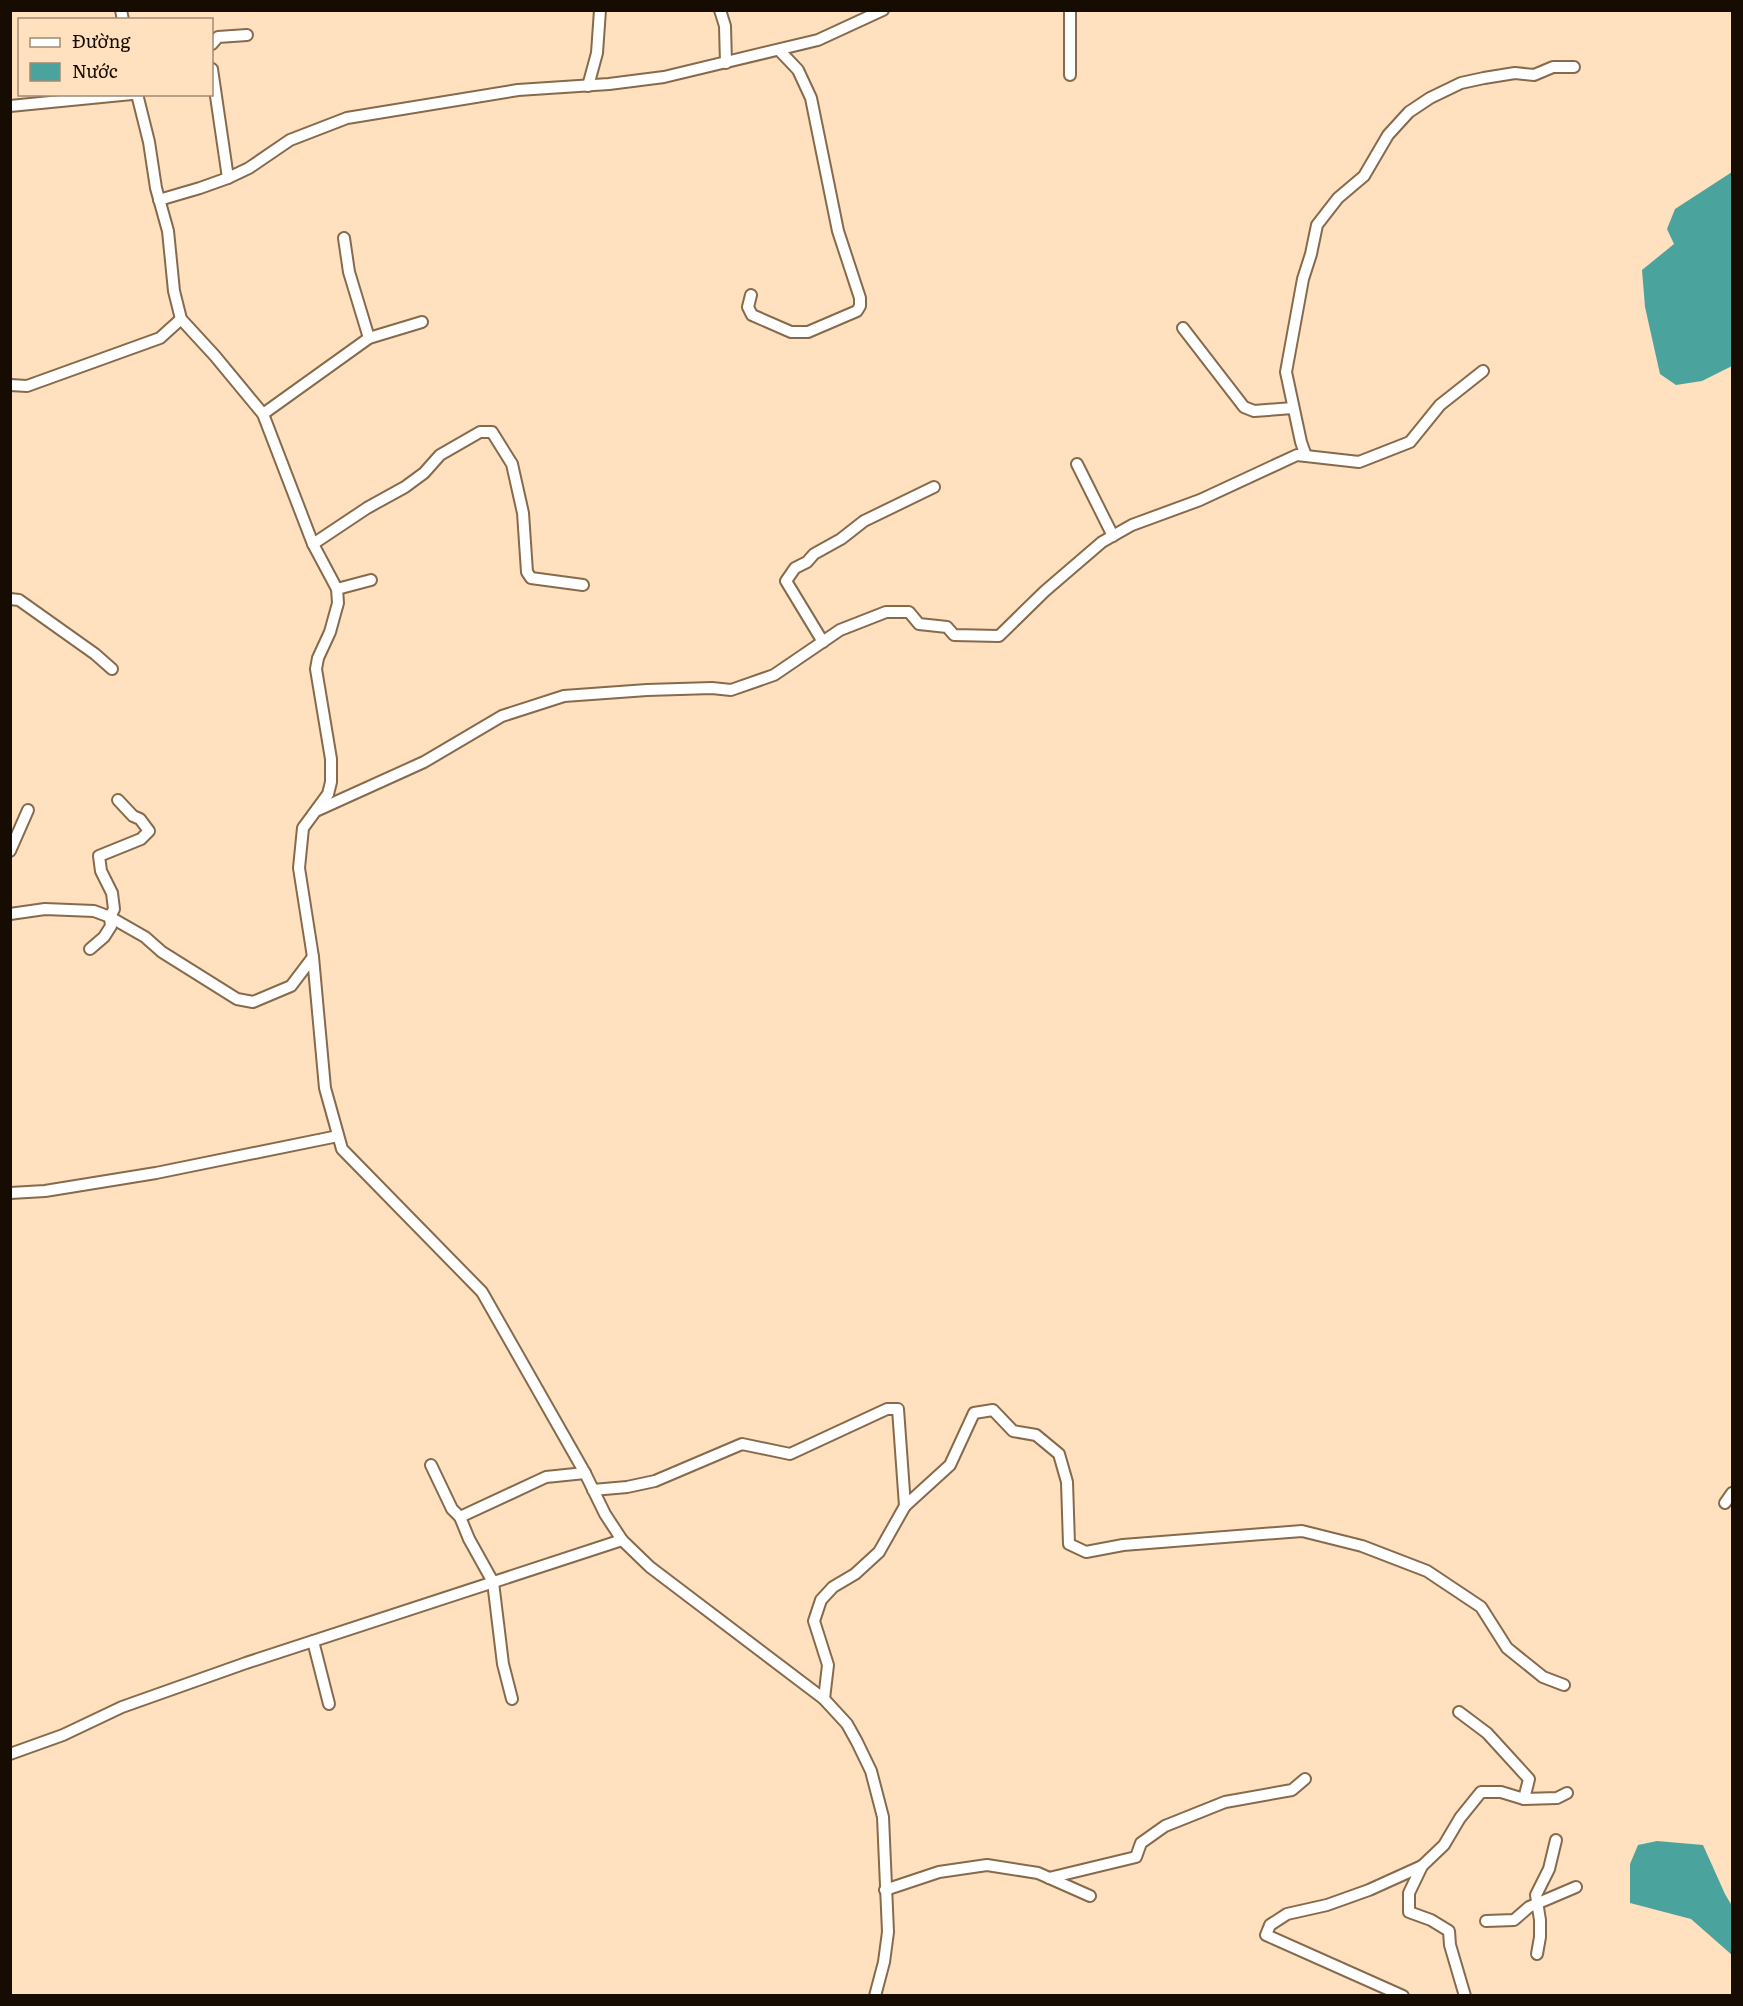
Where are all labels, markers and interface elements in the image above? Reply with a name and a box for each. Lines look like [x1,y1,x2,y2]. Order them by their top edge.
legend [18,18,213,96]
text: Đường [72,27,131,54]
text: Nước [72,57,118,84]

